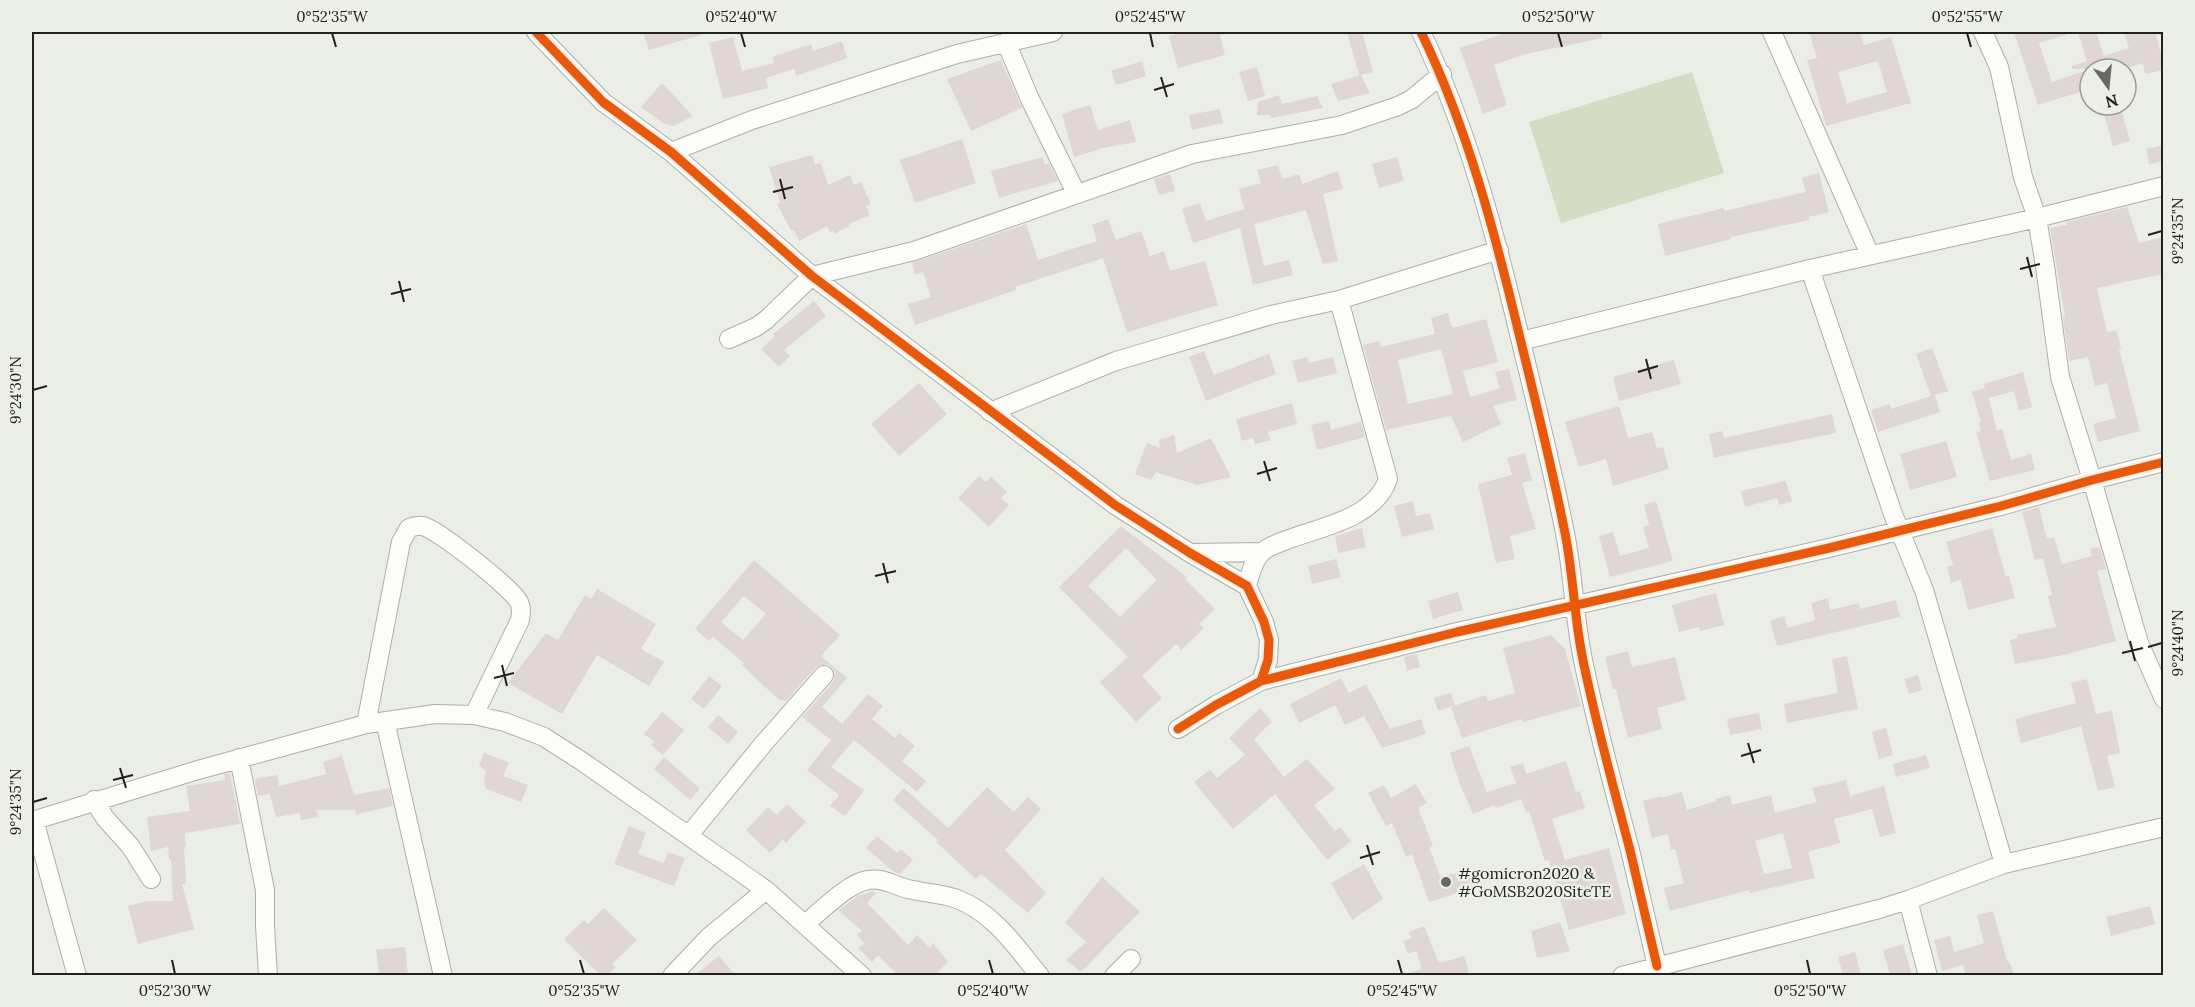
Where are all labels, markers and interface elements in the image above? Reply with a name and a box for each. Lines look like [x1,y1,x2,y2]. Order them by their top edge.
text: 0°52'35"W [296,7,369,26]
text: 0°52'40"W [705,7,778,26]
text: 0°52'45"W [1115,7,1186,26]
text: 0°52'50"W [1522,7,1595,26]
text: 0°52'55"W [1931,7,2004,26]
north arrow [2078,57,2138,117]
text: N [2103,90,2120,113]
text: 9°24'35"N [2168,198,2187,264]
text: 9°24'30"N [6,356,25,424]
text: 9°24'40"N [2168,610,2187,676]
text: 9°24'35"N [6,769,25,835]
place label: #gomicron2020 & #GoMSB2020SiteTE [1458,863,1611,901]
marker: #gomicron2020 & #GoMSB2020SiteTE [1439,875,1453,889]
text: 0°52'30"W [139,981,212,1000]
text: 0°52'35"W [548,981,621,1000]
text: 0°52'40"W [957,981,1030,1000]
text: 0°52'45"W [1367,981,1438,1000]
text: 0°52'50"W [1774,981,1847,1000]

